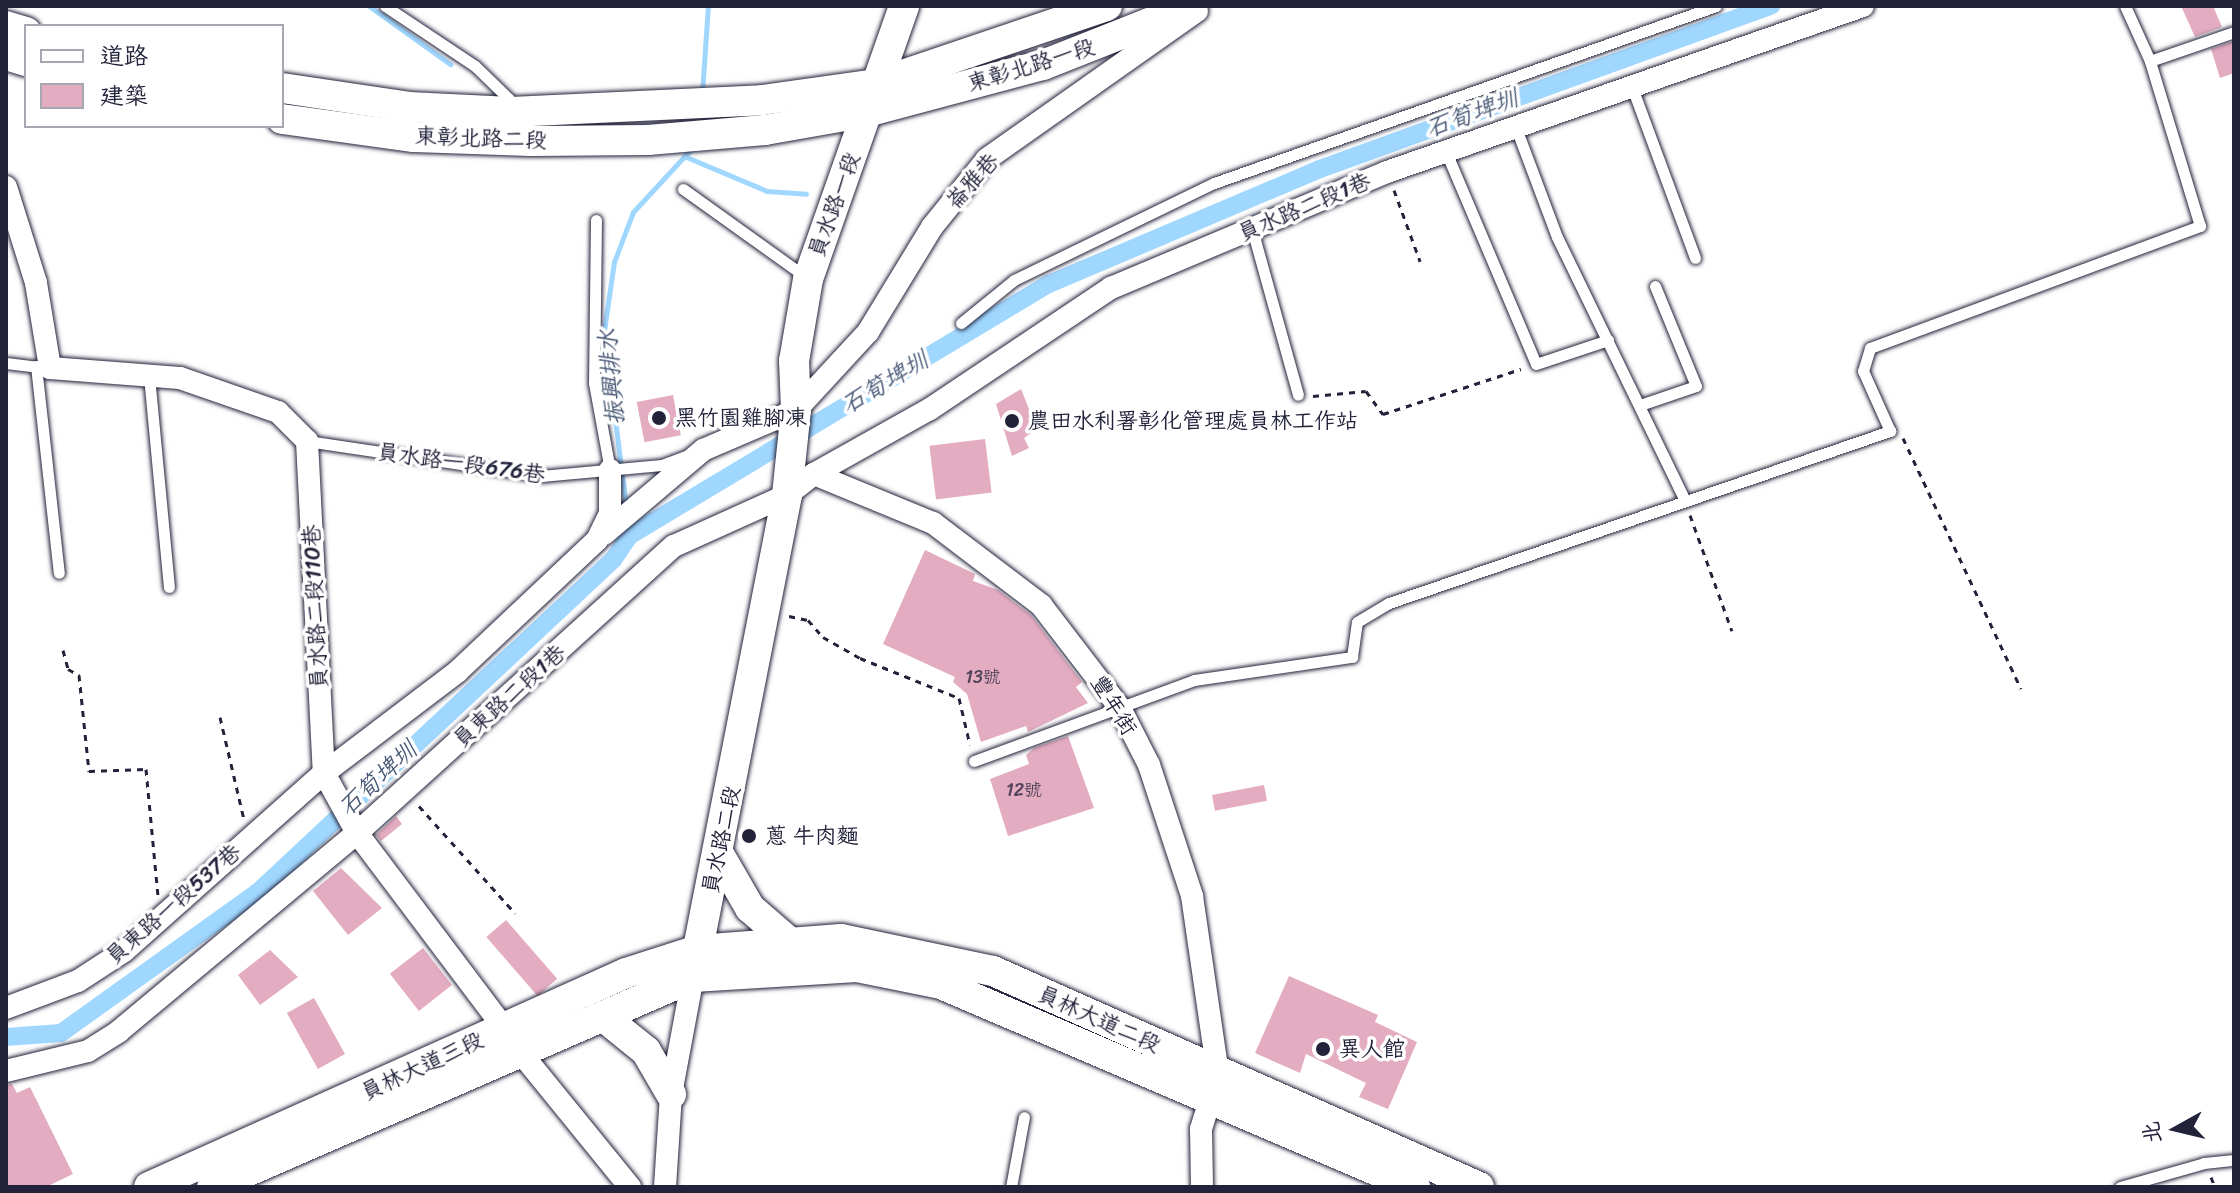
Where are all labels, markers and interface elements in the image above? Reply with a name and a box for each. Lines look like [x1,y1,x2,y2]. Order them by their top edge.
legend [24,24,284,128]
street label: 東彰北路一段 [964,33,1098,97]
text: 道路 [100,35,148,77]
text: 建築 [100,75,148,117]
water label: 石筍埤圳 [1422,84,1522,144]
street label: 東彰北路二段 [415,123,547,153]
street label: 崙雅巷 [940,148,1004,214]
street label: 員水路一段 [803,149,865,261]
street label: 員水路二段1巷 [1234,167,1374,247]
water label: 振興排水 [593,328,631,426]
water label: 石筍埤圳 [836,346,934,420]
place label: 黑竹園雞腳凍 [675,405,807,431]
place label: 農田水利署彰化管理處員林工作站 [1028,408,1358,434]
marker: 黑竹園雞腳凍 [650,409,668,427]
marker: 農田水利署彰化管理處員林工作站 [1003,412,1021,430]
street label: 員水路一段676巷 [375,438,547,488]
street label: 員水路二段110巷 [298,524,332,690]
street label: 員東路二段1巷 [448,639,570,753]
house number: 13號 [965,666,1001,688]
street label: 豐年街 [1085,670,1143,740]
water label: 石筍埤圳 [333,736,423,822]
house number: 12號 [1006,779,1042,801]
street label: 員水路二段 [697,783,745,897]
place label: 蔥 牛肉麵 [765,823,859,849]
marker: 蔥 牛肉麵 [740,827,758,845]
street label: 員東路一段537巷 [100,838,246,970]
street label: 員林大道二段 [1033,980,1165,1058]
street label: 員林大道三段 [357,1026,487,1106]
place label: 異人館 [1339,1036,1405,1062]
marker: 異人館 [1314,1040,1332,1058]
north arrow [2136,1089,2216,1169]
text: 北 [2131,1119,2173,1146]

